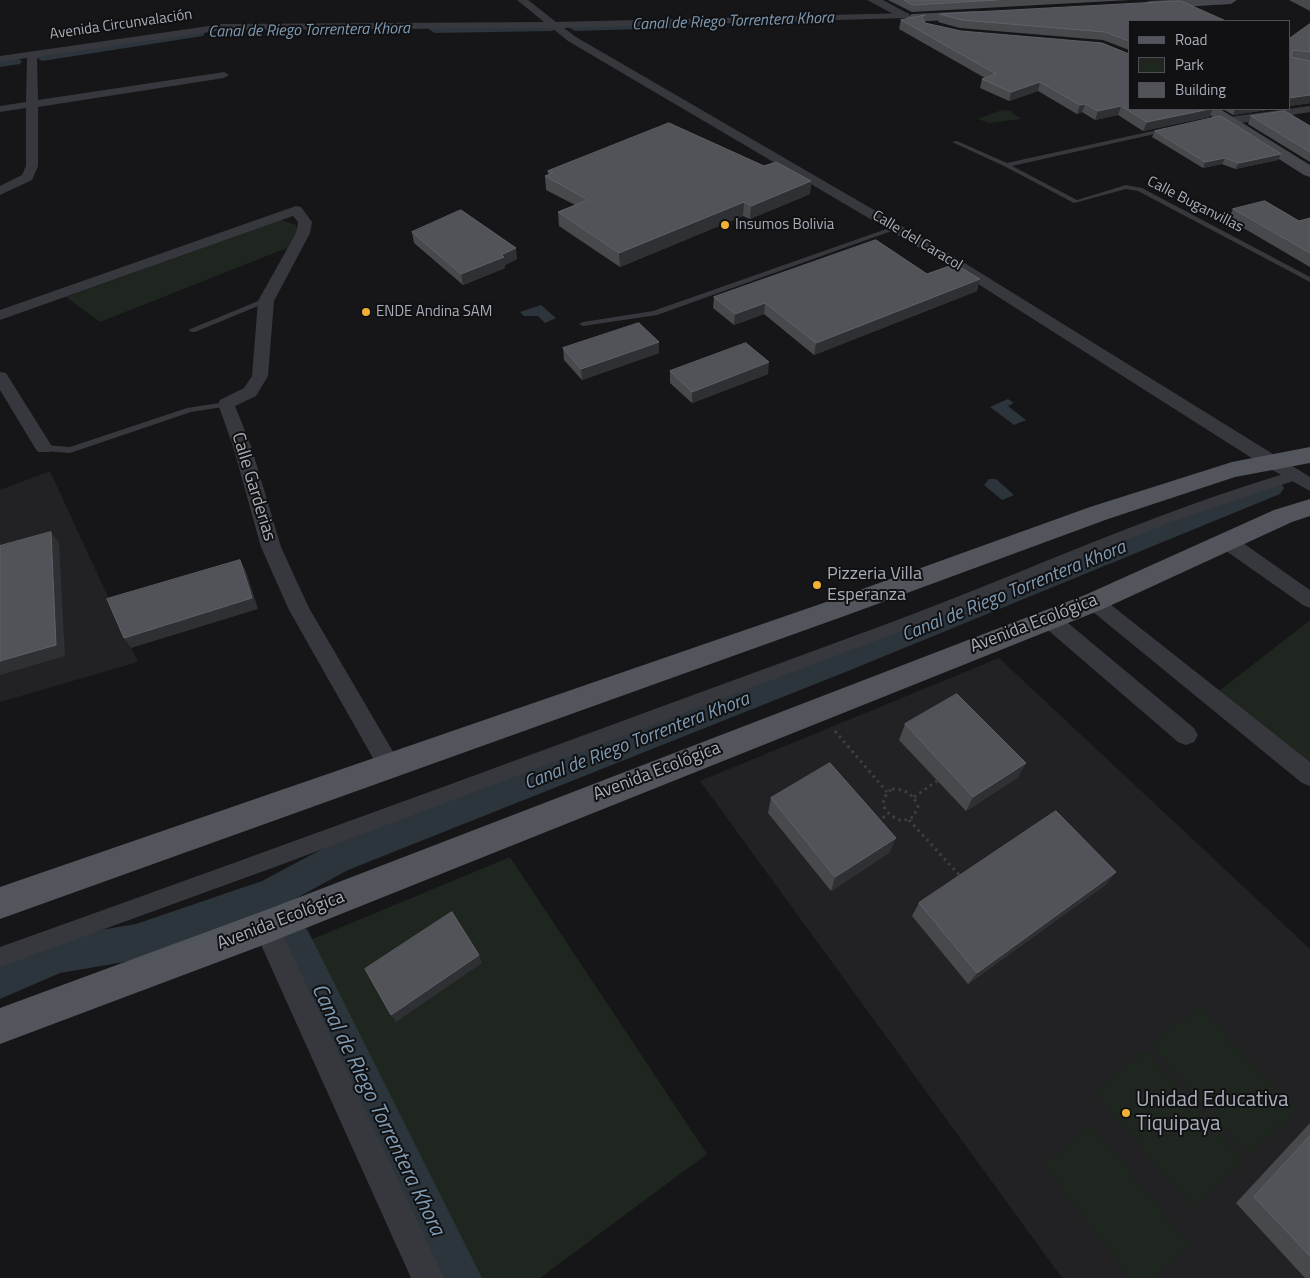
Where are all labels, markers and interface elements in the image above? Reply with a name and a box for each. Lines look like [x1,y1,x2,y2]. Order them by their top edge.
street label: Avenida Circunvalación [49,6,193,44]
water label: Canal de Riego Torrentera Khora [632,9,834,35]
water label: Canal de Riego Torrentera Khora [208,20,410,42]
legend [1128,20,1290,110]
text: Road [1175,28,1207,51]
text: Park [1175,53,1204,76]
text: Building [1175,78,1226,101]
street label: Calle Buganvillas [1144,173,1246,237]
street label: Calle del Caracol [869,207,965,275]
place label: Insumos Bolivia [735,216,834,234]
marker: Insumos Bolivia [719,219,731,231]
place label: ENDE Andina SAM [376,303,492,321]
marker: ENDE Andina SAM [360,306,372,318]
street label: Calle Garderias [226,430,280,544]
water label: Canal de Riego Torrentera Khora [899,537,1129,647]
place label: Pizzeria Villa Esperanza [827,564,922,606]
marker: Pizzeria Villa Esperanza [811,579,823,591]
street label: Avenida Ecológica [967,590,1101,658]
water label: Canal de Riego Torrentera Khora [521,688,753,796]
street label: Avenida Ecológica [590,738,724,806]
street label: Avenida Ecológica [214,887,348,955]
water label: Canal de Riego Torrentera Khora [304,980,450,1240]
place label: Unidad Educativa Tiquipaya [1136,1088,1289,1138]
marker: Unidad Educativa Tiquipaya [1120,1107,1132,1119]

